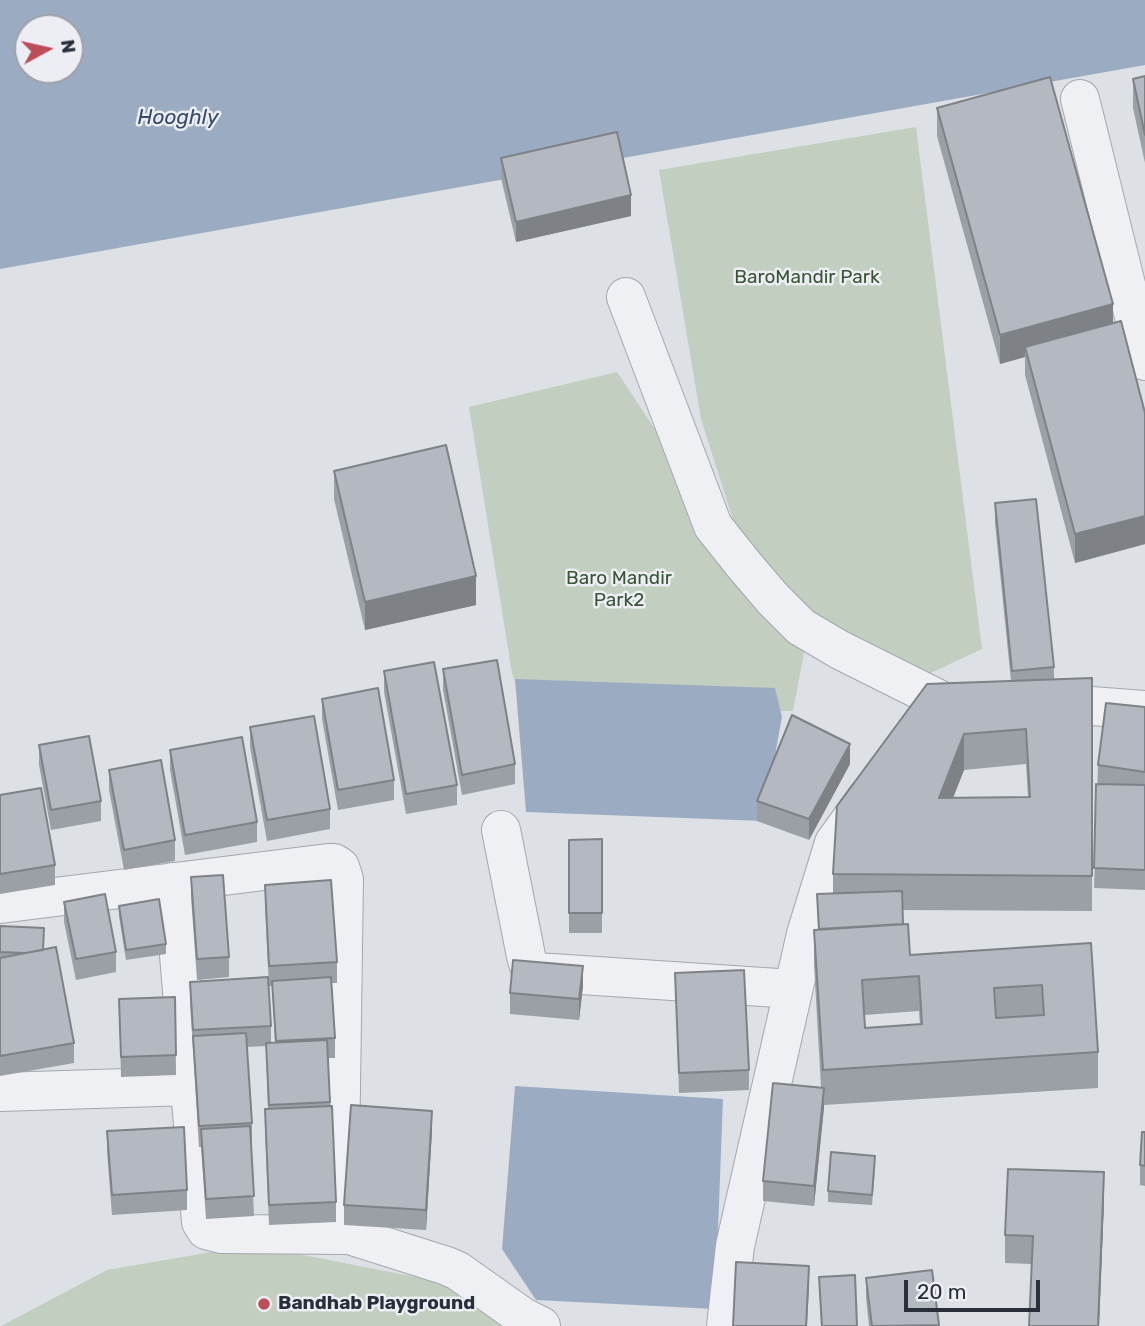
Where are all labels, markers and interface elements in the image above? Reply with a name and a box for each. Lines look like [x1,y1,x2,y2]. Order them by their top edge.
north arrow [14,14,84,84]
text: N [56,38,81,55]
water label: Hooghly [137,105,219,131]
park label: BaroMandir Park [734,267,880,289]
park label: Baro Mandir Park2 [566,568,672,612]
scale bar [907,1266,1044,1310]
text: 20 m [917,1279,966,1304]
place label: Bandhab Playground [278,1293,475,1315]
marker: Bandhab Playground [256,1296,272,1312]

